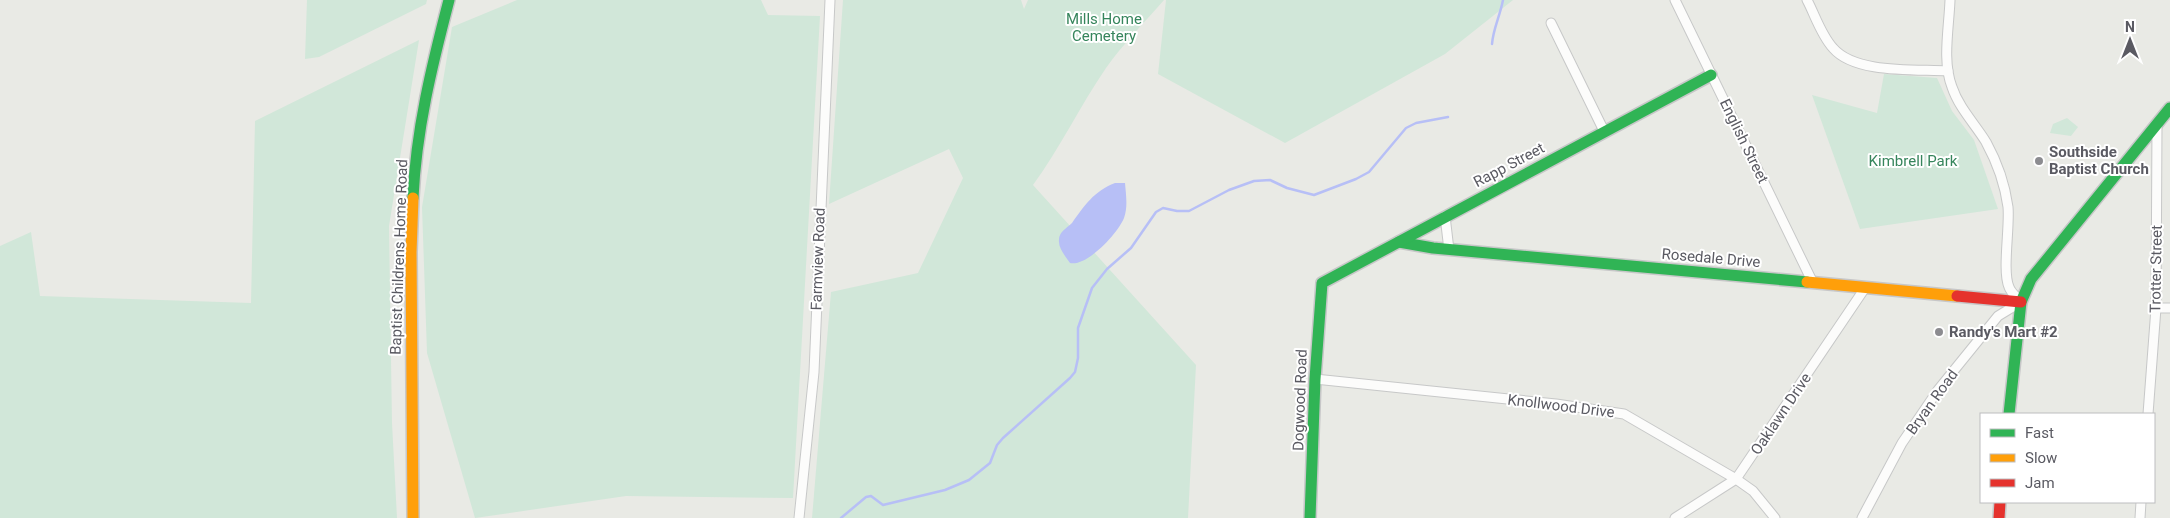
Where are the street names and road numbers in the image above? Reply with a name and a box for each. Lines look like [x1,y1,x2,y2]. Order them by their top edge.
street label: English Street [1716,96,1772,186]
street label: Rapp Street [1471,139,1548,191]
street label: Baptist Childrens Home Road [387,159,411,355]
street label: Farmview Road [807,207,829,311]
street label: Trotter Street [2146,225,2166,313]
street label: Rosedale Drive [1661,245,1761,271]
street label: Dogwood Road [1289,349,1311,451]
street label: Bryan Road [1902,366,1962,438]
street label: Oaklawn Drive [1747,370,1815,458]
street label: Knollwood Drive [1506,391,1616,421]

